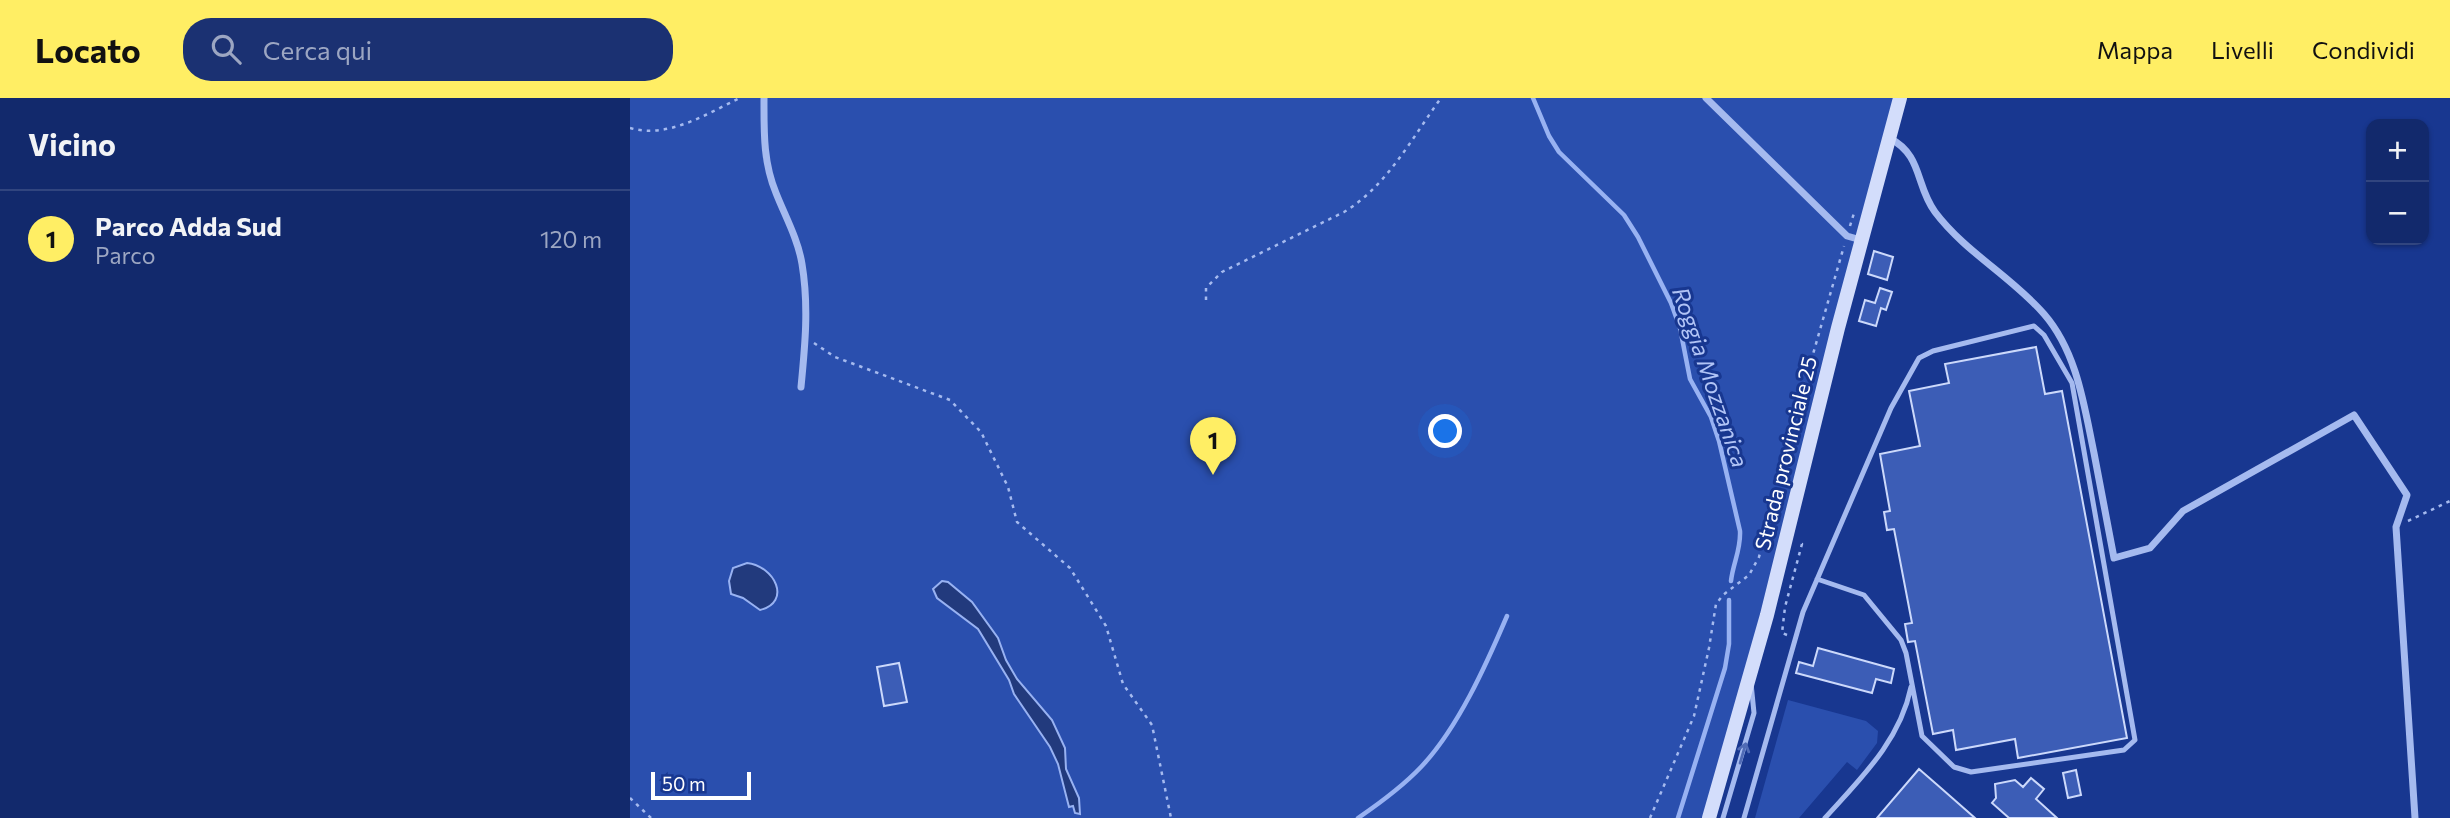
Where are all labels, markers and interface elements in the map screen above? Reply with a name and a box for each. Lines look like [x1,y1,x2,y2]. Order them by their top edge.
search box [183,18,673,81]
text: Locato [35,29,141,70]
icon: search [207,30,245,68]
text: Cerca qui [263,34,372,65]
text: Mappa [2097,35,2173,64]
text: Livelli [2211,35,2274,64]
text: Condividi [2312,35,2415,64]
map controls [2366,119,2429,245]
button: + [2366,119,2429,182]
text: Vicino [28,125,116,162]
button: − [2366,182,2429,245]
text: Parco Adda Sud [95,210,282,241]
text: 1 [46,225,56,253]
text: 120 m [540,225,602,253]
text: Parco [95,241,155,269]
water label: Roggia Mozzanica [1667,283,1755,471]
street label: Strada provinciale 25 [1749,354,1821,552]
your location [1428,414,1462,448]
pin: 1 [1190,417,1236,475]
one-way arrow [1737,742,1750,765]
scale bar [651,769,751,801]
text: 50 m [662,772,706,795]

